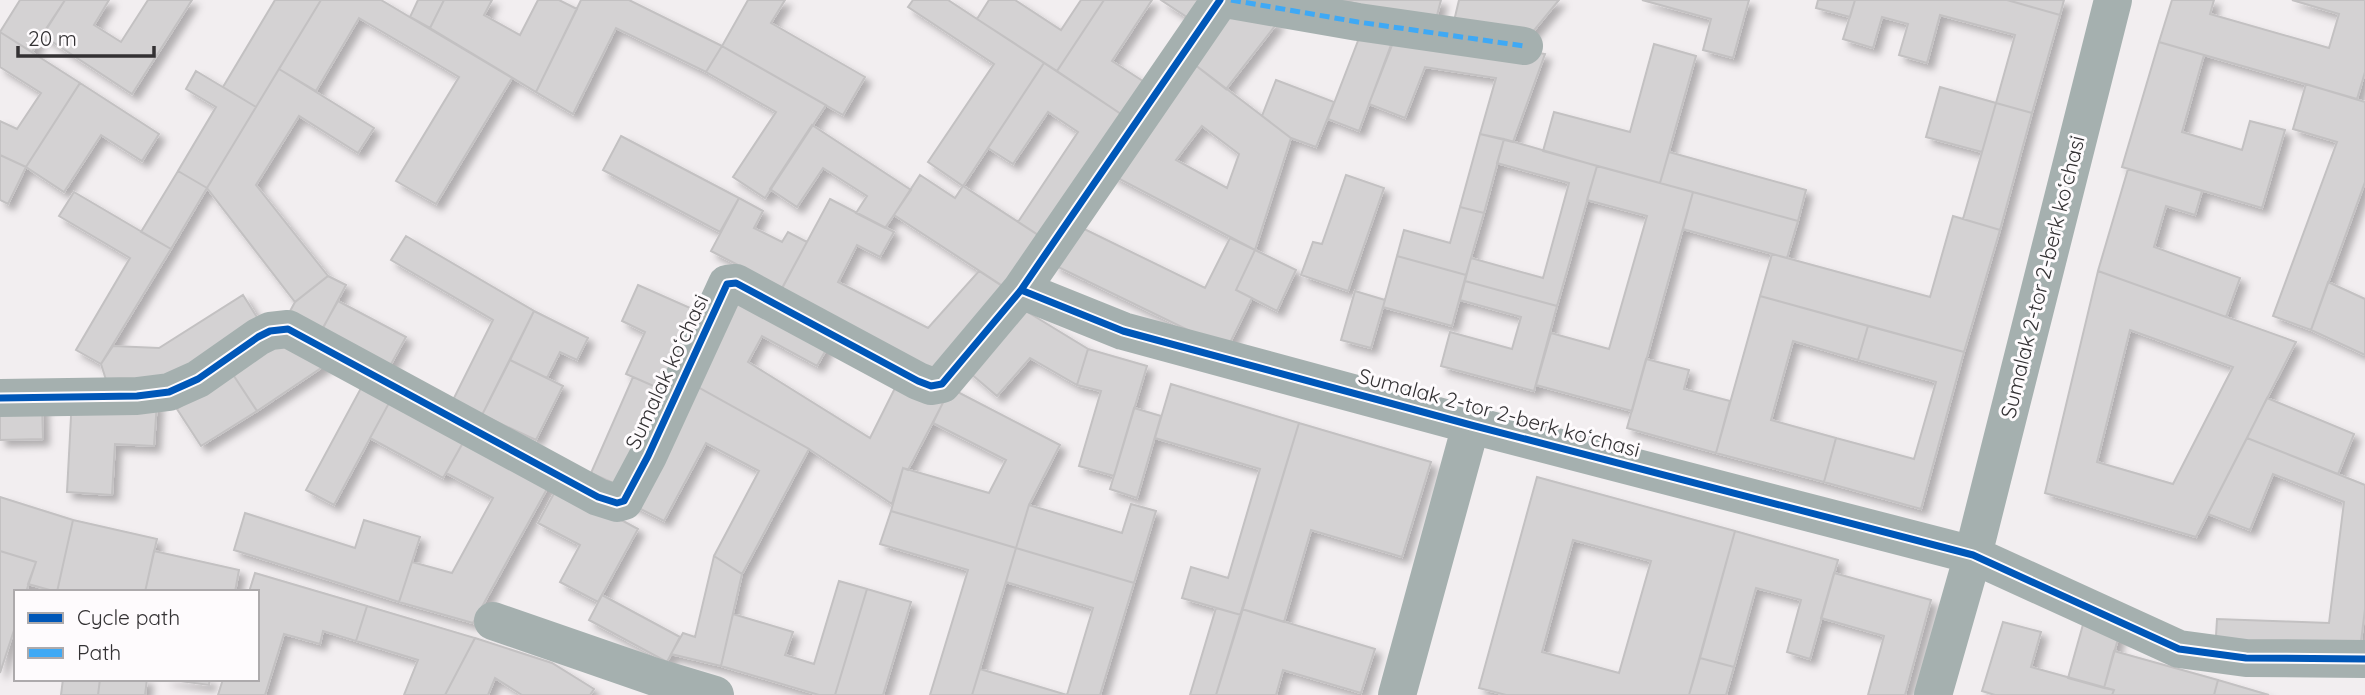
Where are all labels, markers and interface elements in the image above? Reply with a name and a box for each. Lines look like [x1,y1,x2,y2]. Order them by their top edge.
scale bar [18,14,154,58]
text: 20 m [28,25,77,51]
street label: Sumalak 2-tor 2-berk koʻchasi [1994,133,2090,421]
street label: Sumalak koʻchasi [619,290,713,453]
street label: Sumalak 2-tor 2-berk koʻchasi [1356,362,1643,462]
legend [14,590,259,681]
text: Cycle path [77,604,180,630]
text: Path [77,639,121,665]

